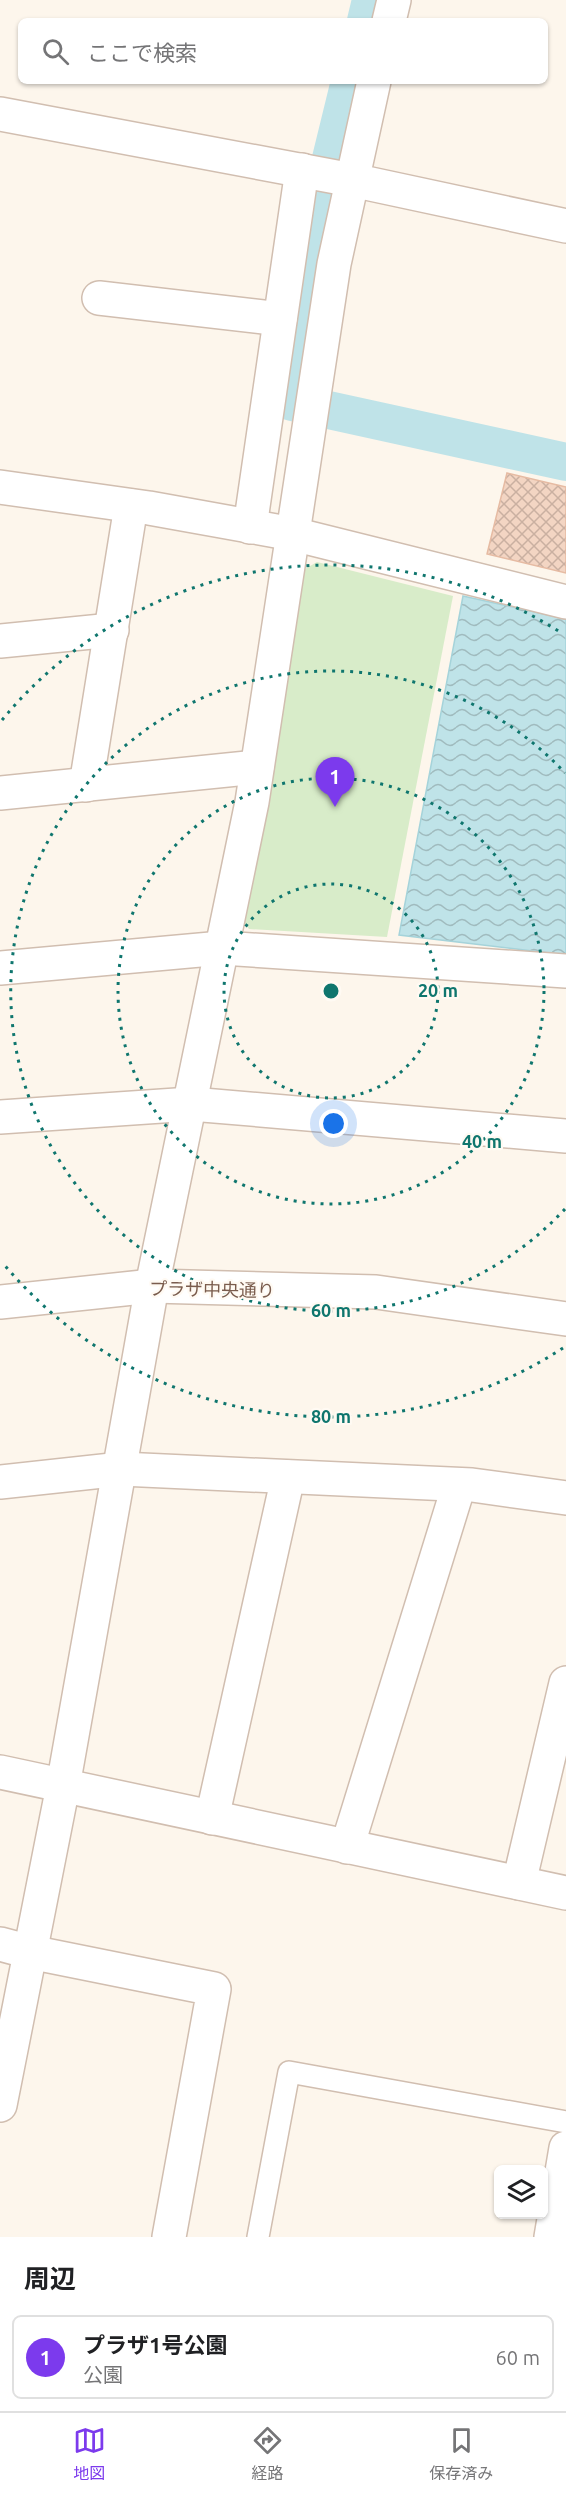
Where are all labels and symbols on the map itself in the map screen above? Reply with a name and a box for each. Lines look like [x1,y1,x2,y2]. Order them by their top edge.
pin: 1 [316,758,354,807]
text: 20 m [418,980,458,1000]
centre of rings [321,981,341,1001]
your location [319,1109,348,1138]
text: 40 m [462,1131,502,1151]
street label: プラザ中央通り [149,1278,275,1300]
text: 60 m [311,1300,351,1320]
text: 80 m [311,1406,351,1426]

